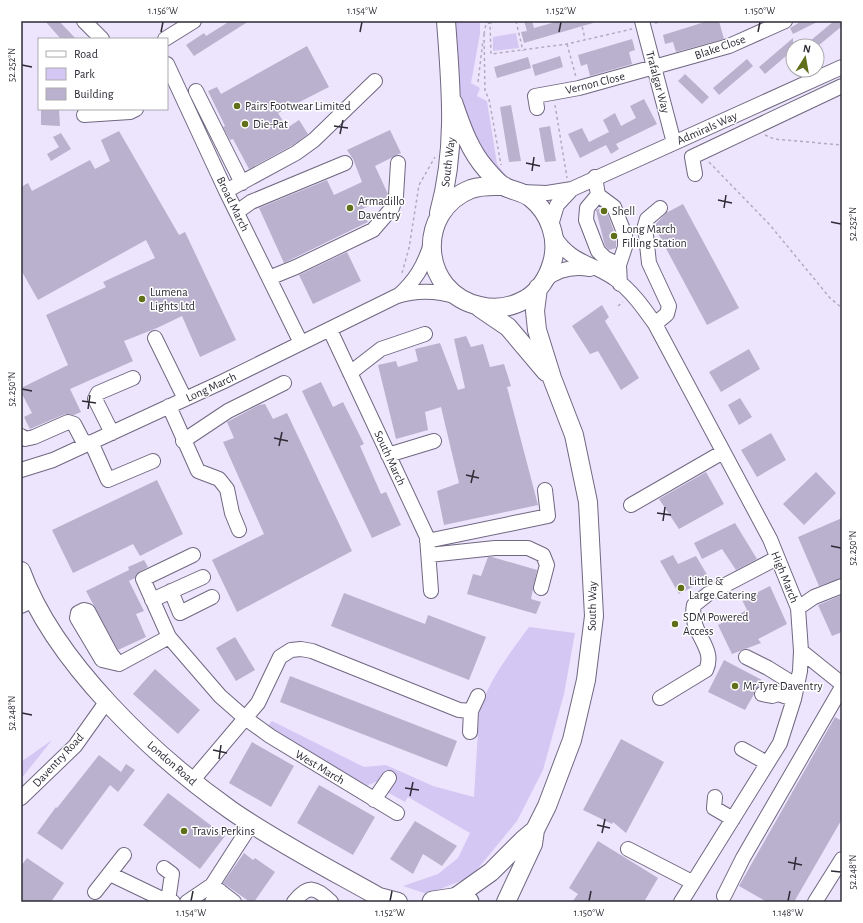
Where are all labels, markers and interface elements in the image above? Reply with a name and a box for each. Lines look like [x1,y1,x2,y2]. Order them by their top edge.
text: 1.156°W [148,6,178,16]
text: 1.154°W [347,6,377,16]
text: 1.152°W [546,6,576,16]
text: 1.150°W [745,6,775,16]
street label: Blake Close [693,33,747,61]
legend [38,38,168,110]
north arrow [785,38,825,78]
text: N [802,43,812,55]
text: 52.252°N [7,48,17,82]
text: Road [74,48,98,60]
street label: Trafalgar Way [643,50,672,115]
text: Park [74,68,95,80]
street label: Vernon Close [564,70,626,96]
text: Building [74,88,114,100]
place label: Pairs Footwear Limited [245,100,351,112]
marker: Pairs Footwear Limited [232,101,242,111]
street label: Admirals Way [675,109,739,148]
place label: Die-Pat [253,118,288,130]
marker: Die-Pat [240,119,250,129]
street label: South Way [439,136,458,188]
street label: Broad March [215,175,251,233]
place label: Armadillo Daventry [358,195,405,222]
marker: Armadillo Daventry [345,203,355,213]
place label: Shell [612,205,635,217]
marker: Shell [599,206,609,216]
text: 52.252°N [848,207,858,241]
place label: Long March Filling Station [622,223,687,249]
marker: Long March Filling Station [609,231,619,241]
place label: Lumena Lights Ltd [150,286,195,312]
marker: Lumena Lights Ltd [137,294,147,304]
street label: Long March [184,370,238,404]
text: 52.250°N [7,372,17,406]
street label: South March [372,429,408,487]
text: 52.250°N [848,531,858,565]
street label: High March [769,549,801,605]
place label: Little & Large Catering [689,575,757,601]
street label: South Way [586,581,599,631]
marker: Little & Large Catering [676,583,686,593]
place label: SDM Powered Access [683,611,748,637]
marker: SDM Powered Access [670,619,680,629]
place label: Mr Tyre Daventry [743,680,823,693]
marker: Mr Tyre Daventry [730,681,740,691]
text: 52.248°N [7,696,17,730]
street label: Daventry Road [30,731,87,790]
street label: London Road [145,739,199,787]
street label: West March [293,748,347,786]
place label: Travis Perkins [192,825,255,837]
marker: Travis Perkins [179,826,189,836]
text: 52.248°N [848,855,858,889]
text: 1.154°W [176,908,206,918]
text: 1.152°W [375,908,405,918]
text: 1.150°W [574,908,604,918]
text: 1.148°W [773,908,803,918]

